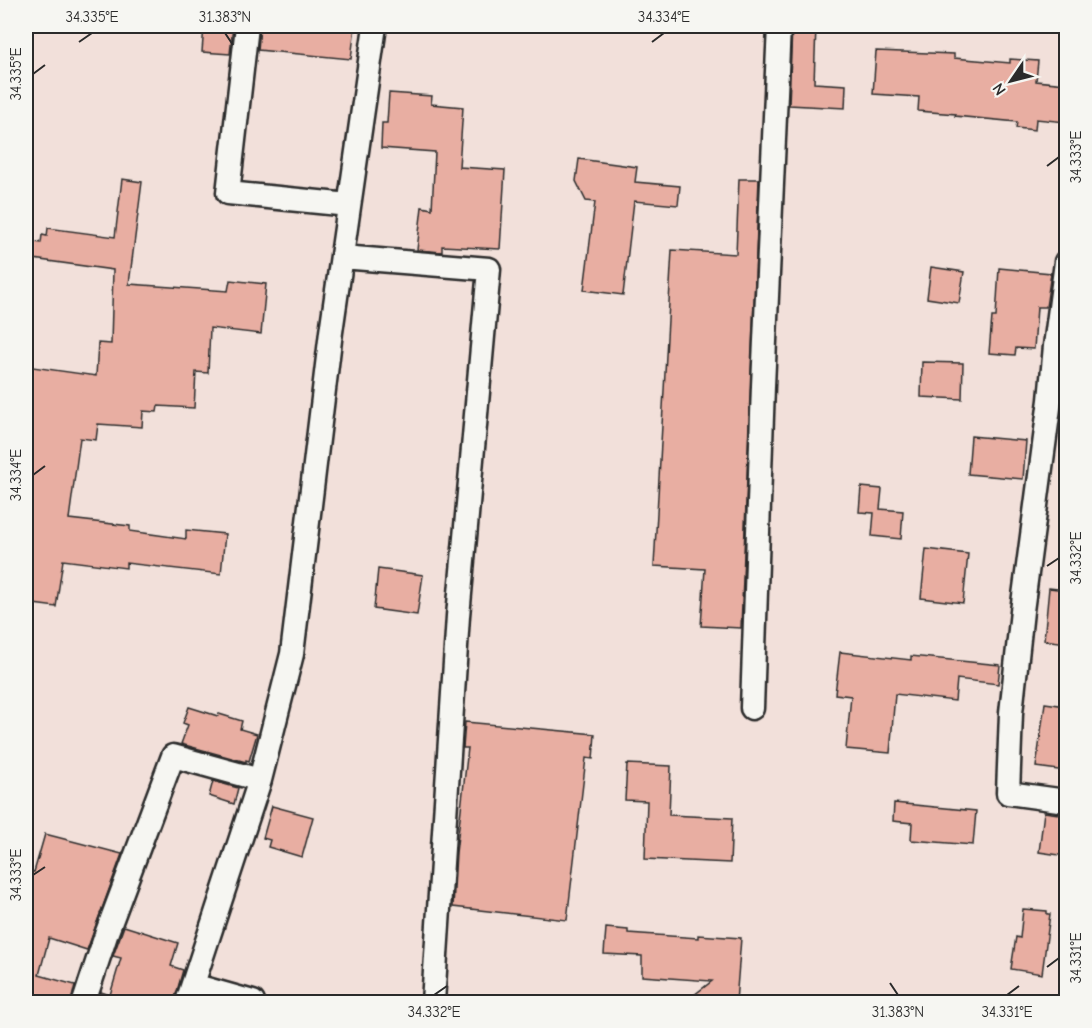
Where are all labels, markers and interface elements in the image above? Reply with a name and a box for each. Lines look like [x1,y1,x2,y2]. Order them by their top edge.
text: 34.335°E [65,8,119,26]
text: 31.383°N [199,8,251,26]
text: 34.334°E [638,8,690,26]
text: 34.335°E [7,47,25,101]
north arrow [981,51,1041,111]
text: N [989,80,1010,98]
text: 34.333°E [1067,131,1085,183]
text: 34.334°E [7,449,25,501]
text: 34.332°E [1067,532,1085,584]
text: 34.333°E [7,849,25,901]
text: 34.331°E [1067,932,1085,984]
text: 34.332°E [408,1003,460,1021]
text: 31.383°N [872,1003,924,1021]
text: 34.331°E [981,1003,1033,1021]

